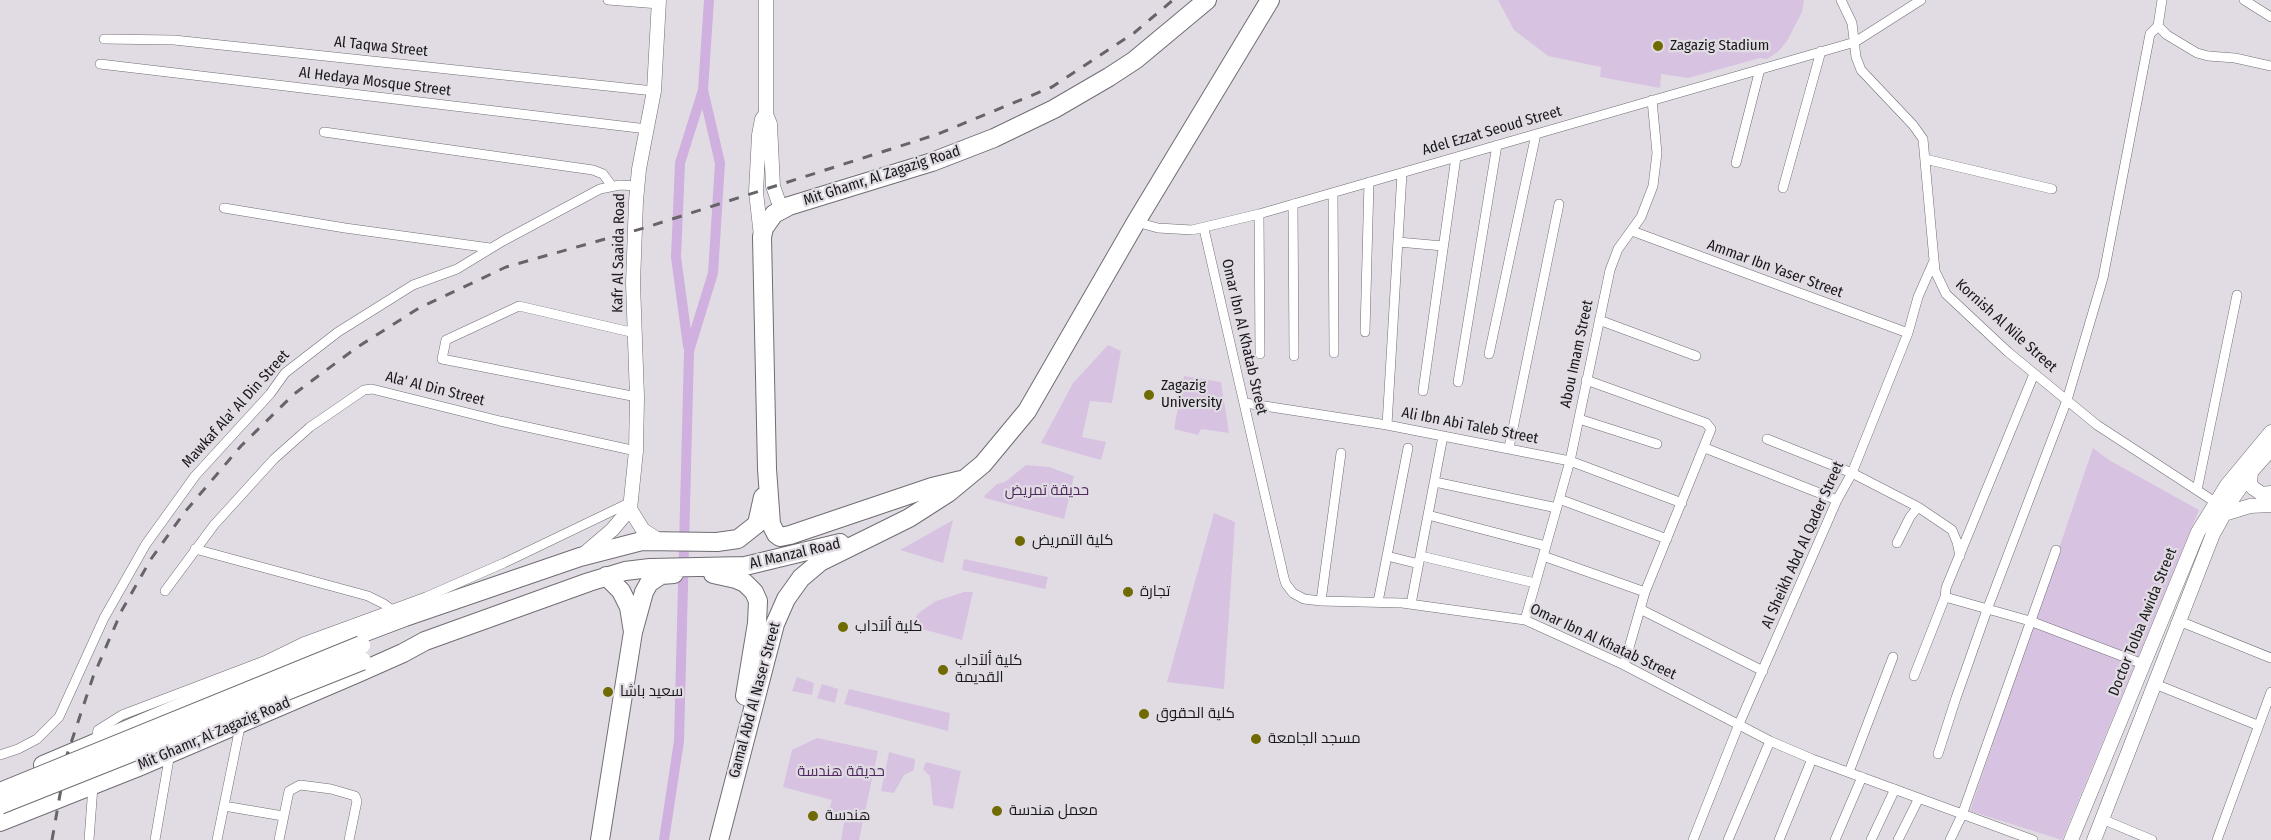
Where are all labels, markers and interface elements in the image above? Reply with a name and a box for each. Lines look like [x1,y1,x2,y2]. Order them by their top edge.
street label: Al Taqwa Street [333,33,429,61]
place label: Zagazig Stadium [1670,37,1769,55]
marker: Zagazig Stadium [1651,39,1665,53]
street label: Al Hedaya Mosque Street [298,64,452,100]
street label: Adel Ezzat Seoud Street [1420,102,1564,160]
street label: Mit Ghamr, Al Zagazig Road [801,142,963,210]
street label: Kafr Al Saaida Road [609,193,629,313]
street label: Ammar Ibn Yaser Street [1705,236,1845,302]
street label: Omar Ibn Al Khatab Street [1217,257,1271,417]
street label: Kornish Al Nile Street [1952,276,2060,376]
street label: Abou Imam Street [1557,298,1597,410]
street label: Mawkaf Ala' Al Din Street [179,347,293,471]
street label: Ala' Al Din Street [383,368,487,410]
place label: Zagazig University [1161,377,1222,412]
marker: Zagazig University [1142,388,1156,402]
street label: Ali Ibn Abi Taleb Street [1400,404,1540,448]
street label: Al Sheikh Abd Al Qader Street [1758,459,1848,631]
park label: حديقة تمريض [1005,482,1089,500]
place label: كلية التمريض [1032,532,1113,550]
marker: كلية التمريض [1013,534,1027,548]
street label: Al Manzal Road [748,535,842,573]
street label: Doctor Tolba Awida Street [2105,545,2181,699]
place label: تجارة [1140,583,1170,601]
marker: تجارة [1121,585,1135,599]
street label: Omar Ibn Al Khatab Street [1527,600,1679,684]
place label: كلية ألآداب [855,618,922,636]
street label: Gamal Abd Al Naser Street [725,620,785,780]
marker: كلية ألآداب [836,620,850,634]
place label: كلية ألآداب القديمة [955,652,1022,687]
marker: كلية ألآداب القديمة [936,663,950,677]
place label: سعيد باشا [620,683,683,701]
marker: سعيد باشا [601,685,615,699]
street label: Mit Ghamr, Al Zagazig Road [135,694,293,774]
place label: كلية الحقوق [1156,705,1235,723]
marker: كلية الحقوق [1137,707,1151,721]
place label: مسجد الجامعة [1268,730,1361,748]
marker: مسجد الجامعة [1249,732,1263,746]
park label: حديقة هندسة [797,763,885,781]
place label: معمل هندسة [1009,802,1098,820]
marker: معمل هندسة [990,804,1004,818]
place label: هندسة [825,807,870,825]
marker: هندسة [806,809,820,823]

